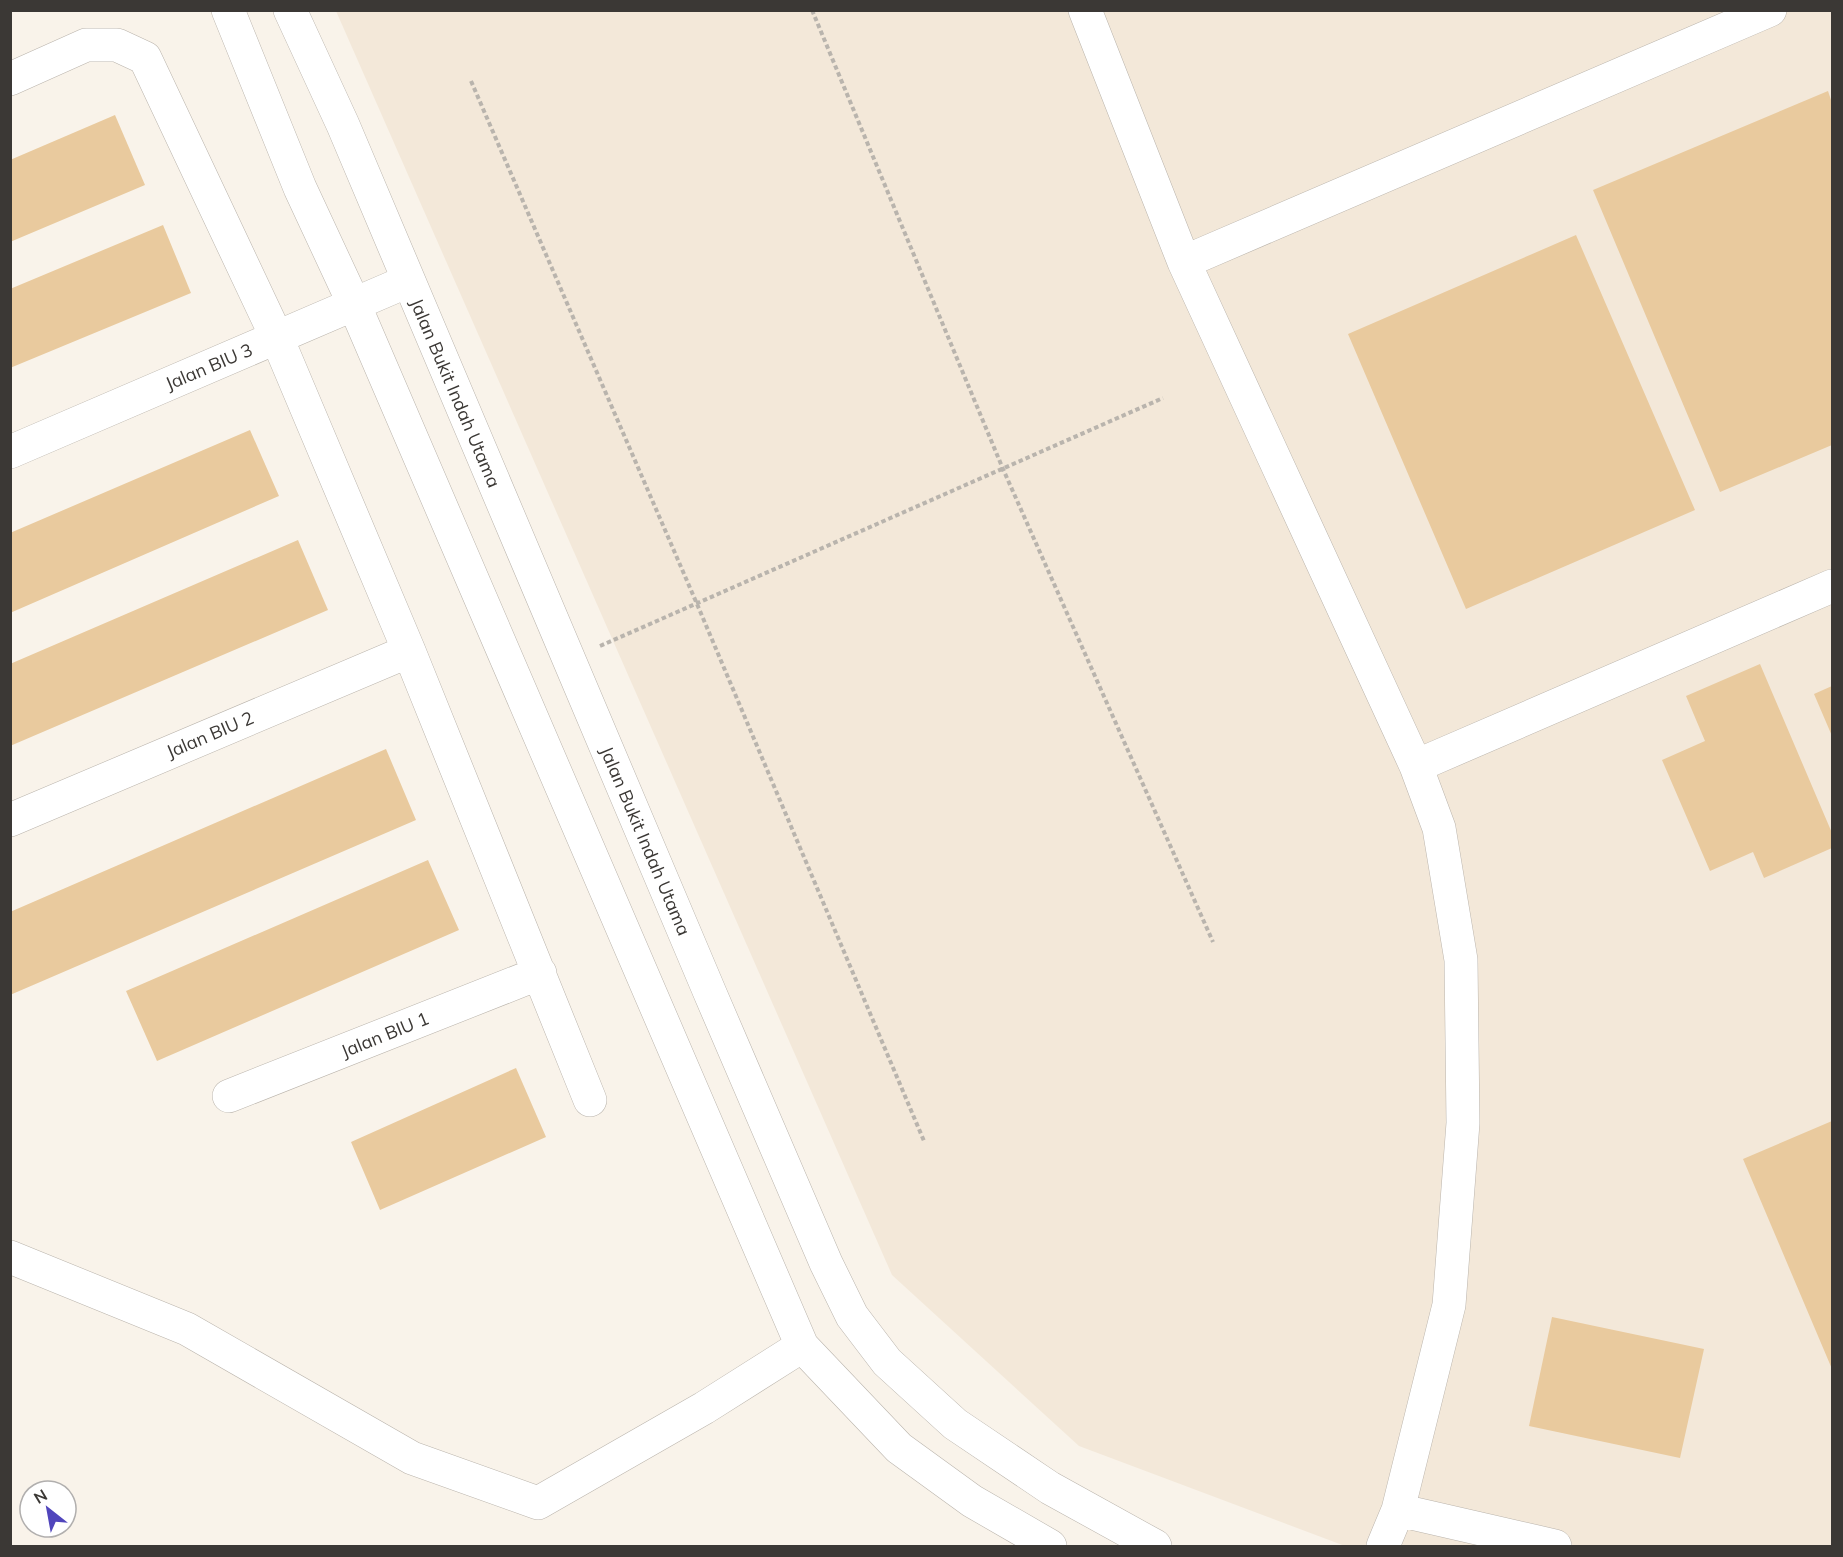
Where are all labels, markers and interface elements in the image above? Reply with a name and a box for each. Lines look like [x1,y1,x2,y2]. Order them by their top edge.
street label: Jalan Bukit Indah Utama [405,295,506,491]
street label: Jalan BIU 3 [162,338,256,395]
street label: Jalan BIU 2 [163,706,257,763]
street label: Jalan Bukit Indah Utama [595,743,696,939]
street label: Jalan BIU 1 [338,1007,432,1063]
north arrow [18,1479,78,1539]
text: N [30,1484,51,1508]

